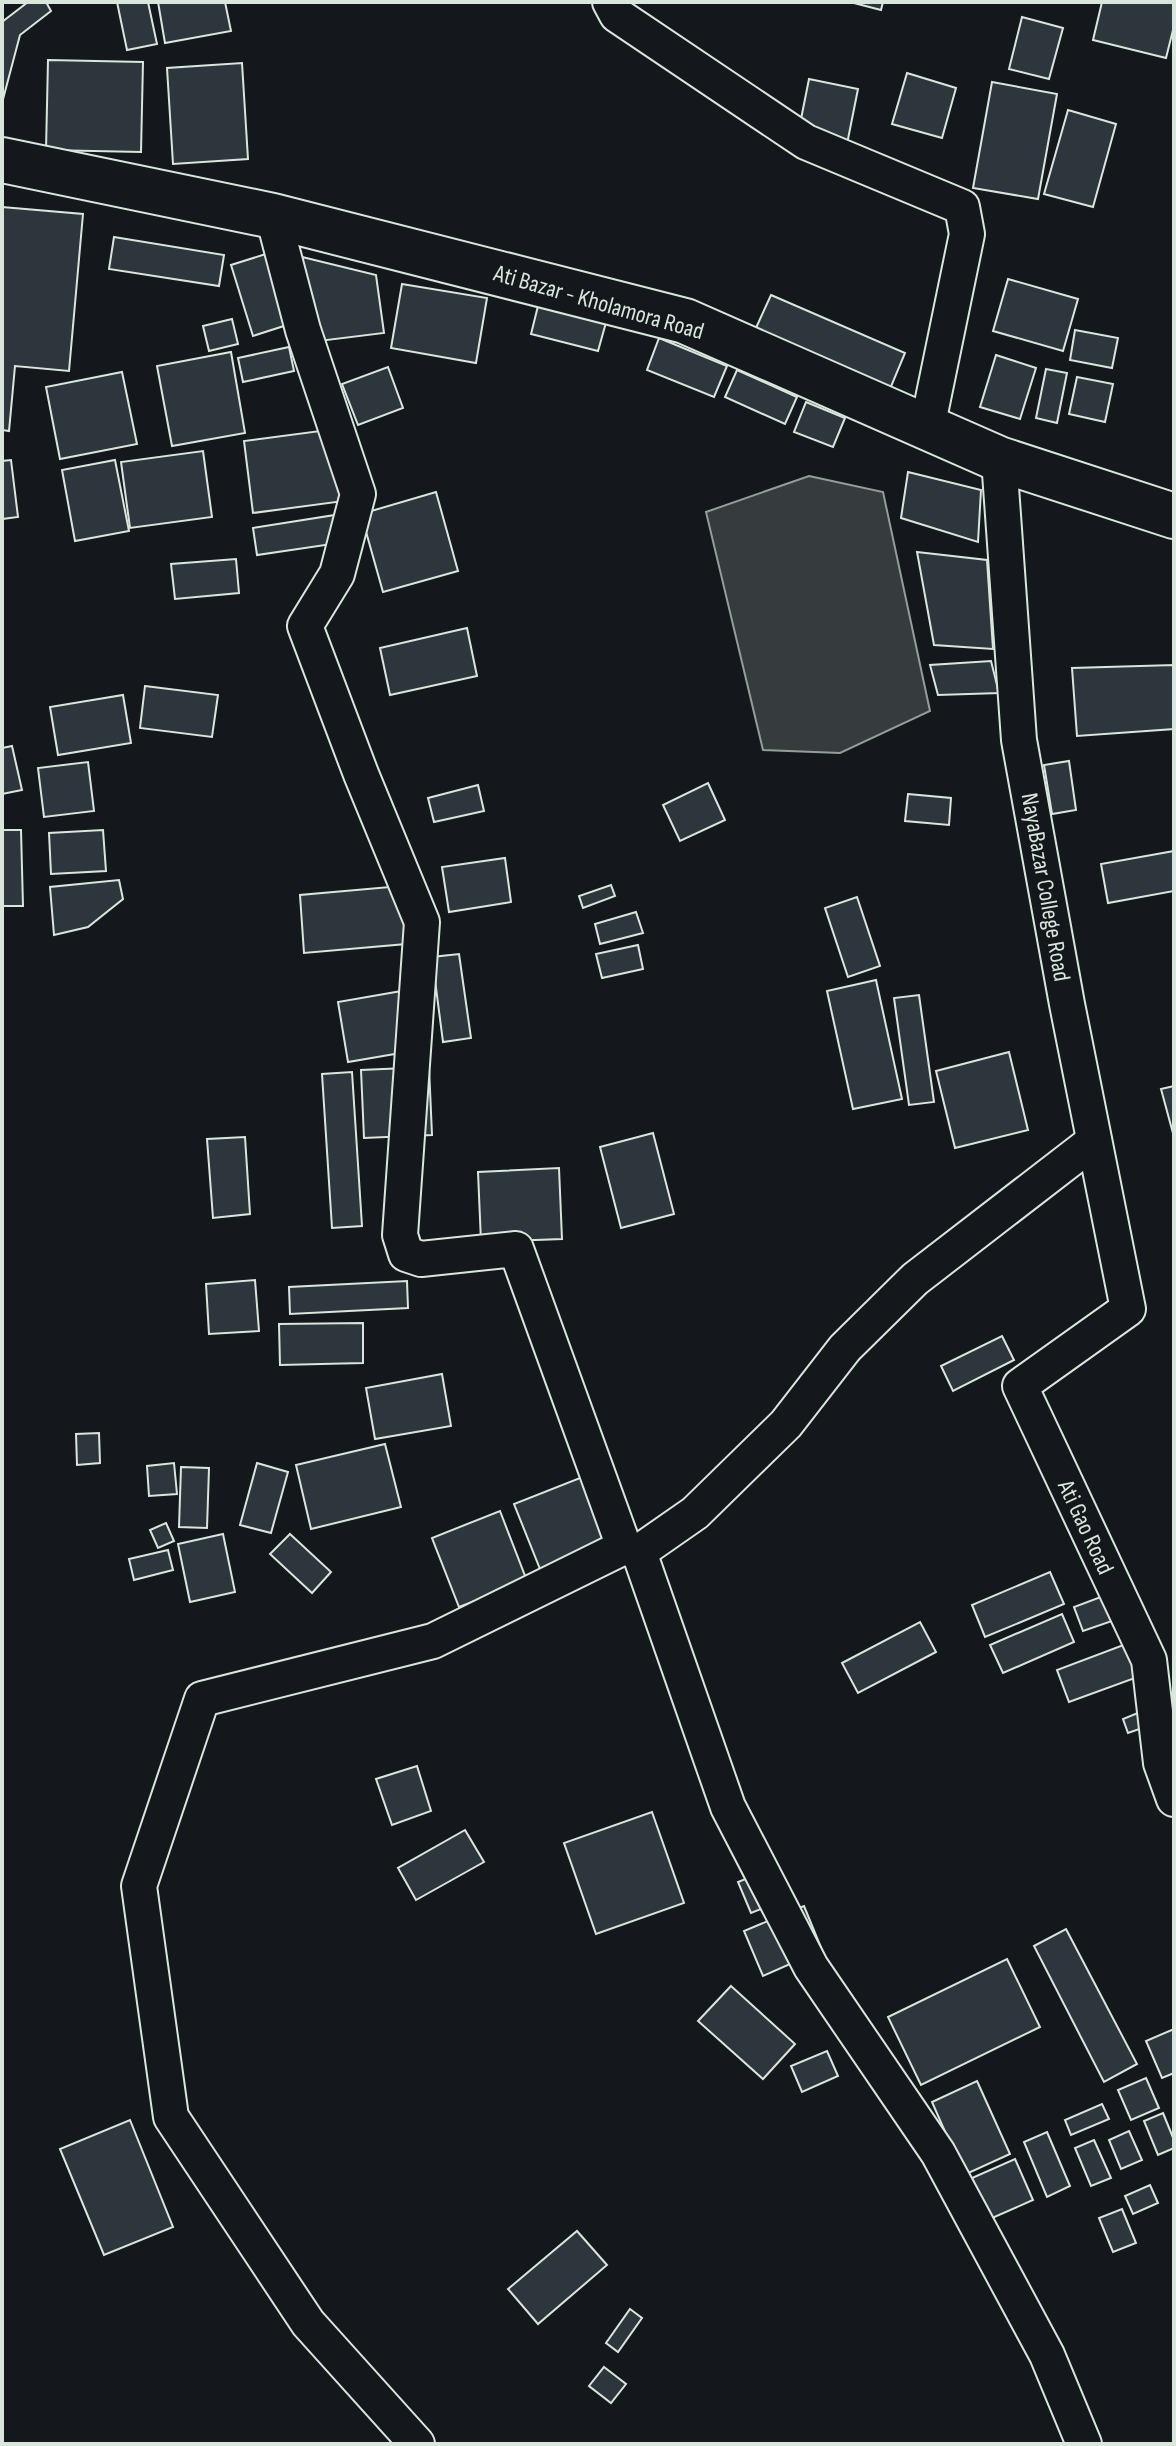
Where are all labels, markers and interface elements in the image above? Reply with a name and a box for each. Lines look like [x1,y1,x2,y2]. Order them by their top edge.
street label: Ati Bazar - Kholamora Road [490,258,707,346]
street label: NayaBazar College Road [1015,791,1076,984]
street label: Ati Gao Road [1051,1475,1120,1579]

